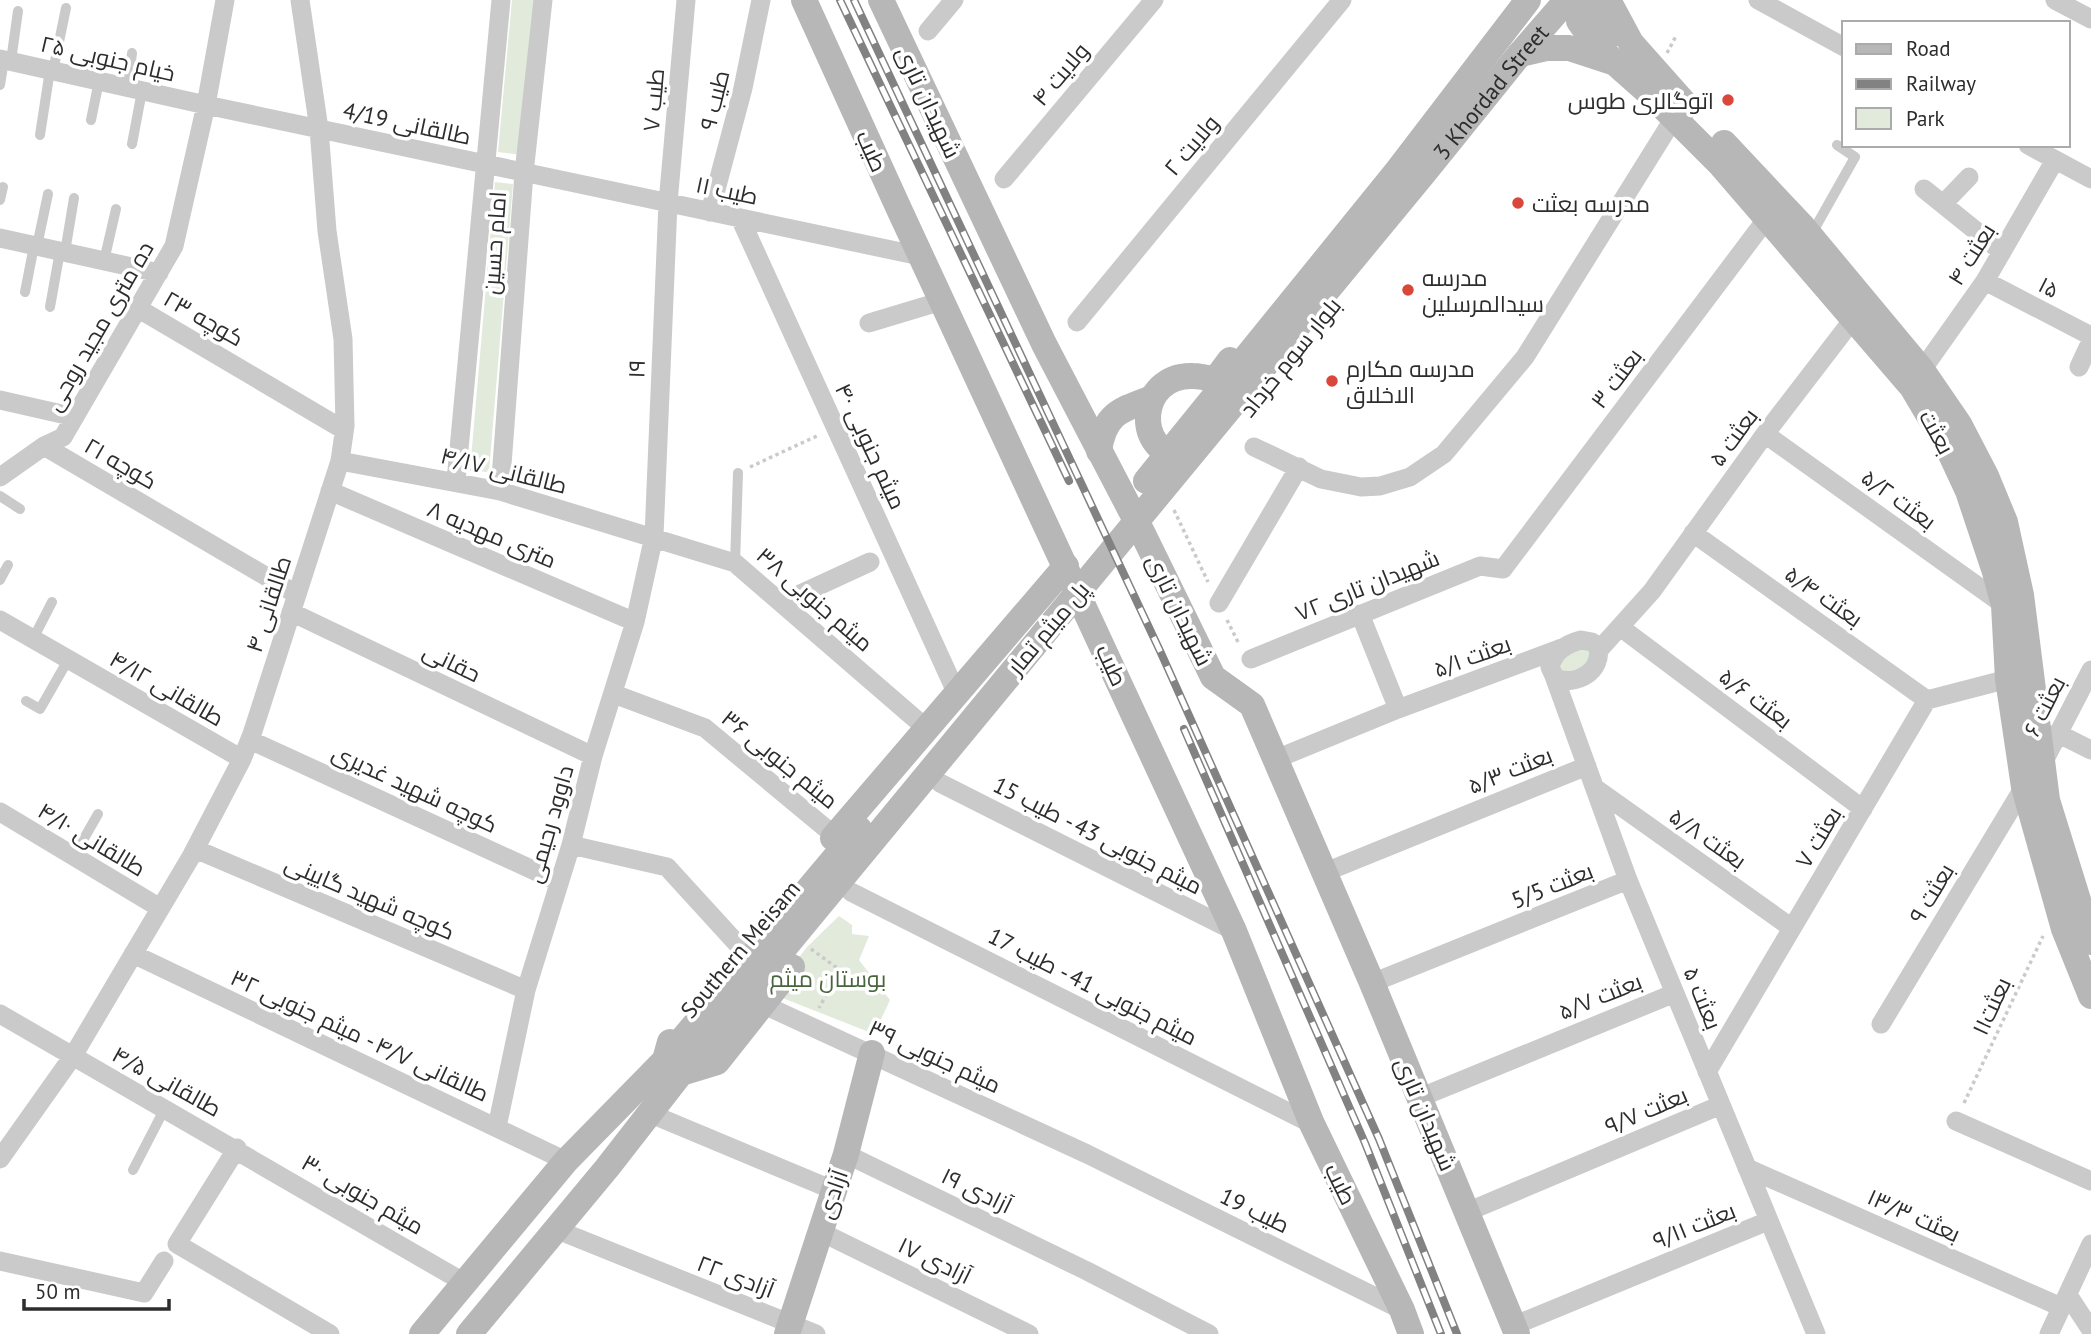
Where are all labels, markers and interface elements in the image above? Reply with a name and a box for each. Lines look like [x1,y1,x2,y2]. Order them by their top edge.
street label: 3 Khordad Street [1426,18,1554,165]
legend [1842,21,2070,147]
street label: خیام جنوبی ۲۵ [38,28,178,89]
text: Road [1906,35,1950,62]
street label: ولایت ۴ [1025,36,1095,112]
street label: شهیدان تاری [890,41,968,163]
street label: طیب ۷ [636,67,670,133]
street label: طیب ۹ [693,67,735,133]
text: Railway [1906,70,1976,97]
place label: اتوگالری طوس [1568,86,1714,115]
marker: اتوگالری طوس [1720,92,1736,108]
street label: طالقانی 4/19 [340,95,474,151]
text: Park [1906,105,1945,132]
street label: ولایت ۲ [1157,109,1225,181]
street label: طیب [850,126,894,176]
street label: طیب ۱۱ [693,169,761,211]
place label: مدرسه بعثت [1532,189,1650,218]
street label: امام حسین [476,190,514,296]
marker: مدرسه بعثت [1510,195,1526,211]
street label: بعثت ۴ [1941,218,2001,290]
street label: ده متری مجید روحی [39,236,159,416]
place label: مدرسه سیدالمرسلین [1422,263,1544,318]
street label: ۱۵ [2034,270,2064,304]
marker: مدرسه سیدالمرسلین [1400,282,1416,298]
street label: کوچه ۲۳ [158,284,249,353]
street label: بلوار سوم خرداد [1233,291,1349,424]
street label: بعثت ۳ [1584,342,1648,414]
place label: مدرسه مکارم الاخلاق [1346,354,1475,409]
street label: ۱۹ [621,359,651,379]
marker: مدرسه مکارم الاخلاق [1324,373,1340,389]
street label: میثم جنوبی ۴۰ [827,378,913,515]
street label: بعثت ۵ [1702,402,1764,472]
street label: بعثت [1913,405,1961,459]
street label: کوچه ۲۱ [79,431,163,496]
street label: طالقانی ۴/۱۷ [438,440,570,500]
street label: بعثت ۵/۲ [1856,462,1942,536]
street label: ۸ متری مهدیه [423,494,561,574]
street label: میثم جنوبی ۳۸ [749,541,879,659]
street label: شهیدان تاری ۷۲ [1291,543,1443,627]
street label: شهیدان تاری [1141,549,1219,671]
street label: طالقانی ۴ [239,552,297,656]
street label: بعثت ۵/۴ [1779,559,1869,633]
street label: پل میثم تمار [999,576,1097,683]
street label: بعثت ۵/۱ [1429,629,1515,683]
street label: حقانی [418,636,486,688]
street label: طیب [1090,640,1134,690]
street label: طالقانی ۴/۱۲ [105,644,229,732]
street label: بعثت ۵/۶ [1714,661,1798,735]
street label: بعثت ۶ [2017,671,2071,741]
street label: میثم جنوبی ۳۶ [715,703,844,816]
street label: کوچه شهید غدیری [327,737,502,840]
street label: بعثت ۵/۳ [1463,740,1557,800]
street label: داوود رحیمی [518,762,580,886]
street label: میثم جنوبی 43 - طیب 15 [988,770,1207,902]
street label: طالقانی ۴/۱۰ [33,796,151,882]
street label: بعثت ۵/۸ [1664,801,1752,875]
street label: بعثت ۷ [1788,801,1848,873]
street label: کوچه شهید گایینی [280,848,459,947]
street label: بعثت 5/5 [1507,856,1597,914]
street label: بعثت ۹ [1902,858,1960,928]
street label: Southern Meisam [674,874,806,1024]
street label: میثم جنوبی 41 - طیب 17 [983,921,1202,1053]
street label: طالقانی ۴/۷ - میثم جنوبی ۳۲ [225,962,494,1109]
street label: بعثت ۵ [1677,962,1729,1034]
park label: بوستان میثم [770,964,886,995]
street label: بعثت ۵/۷ [1554,966,1646,1026]
street label: بعثت۱۱ [1965,972,2017,1040]
street label: میثم جنوبی ۳۹ [863,1013,1006,1101]
street label: طالقانی ۴/۵ [107,1039,227,1123]
street label: شهیدان تاری [1389,1053,1463,1175]
street label: بعثت ۹/۷ [1600,1080,1692,1140]
street label: میثم جنوبی ۳۰ [296,1147,429,1242]
street label: طیب [1319,1158,1363,1210]
street label: آزادی ۱۹ [937,1160,1017,1220]
street label: آزادی [810,1166,854,1222]
street label: طیب 19 [1215,1181,1295,1239]
street label: بعثت ۱۳/۳ [1863,1182,1965,1248]
street label: بعثت ۹/۱۱ [1648,1195,1740,1255]
street label: آزادی ۱۷ [894,1230,976,1290]
street label: آزادی ۲۲ [693,1248,779,1304]
scale bar [24,1268,170,1312]
text: 50 m [35,1278,81,1305]

